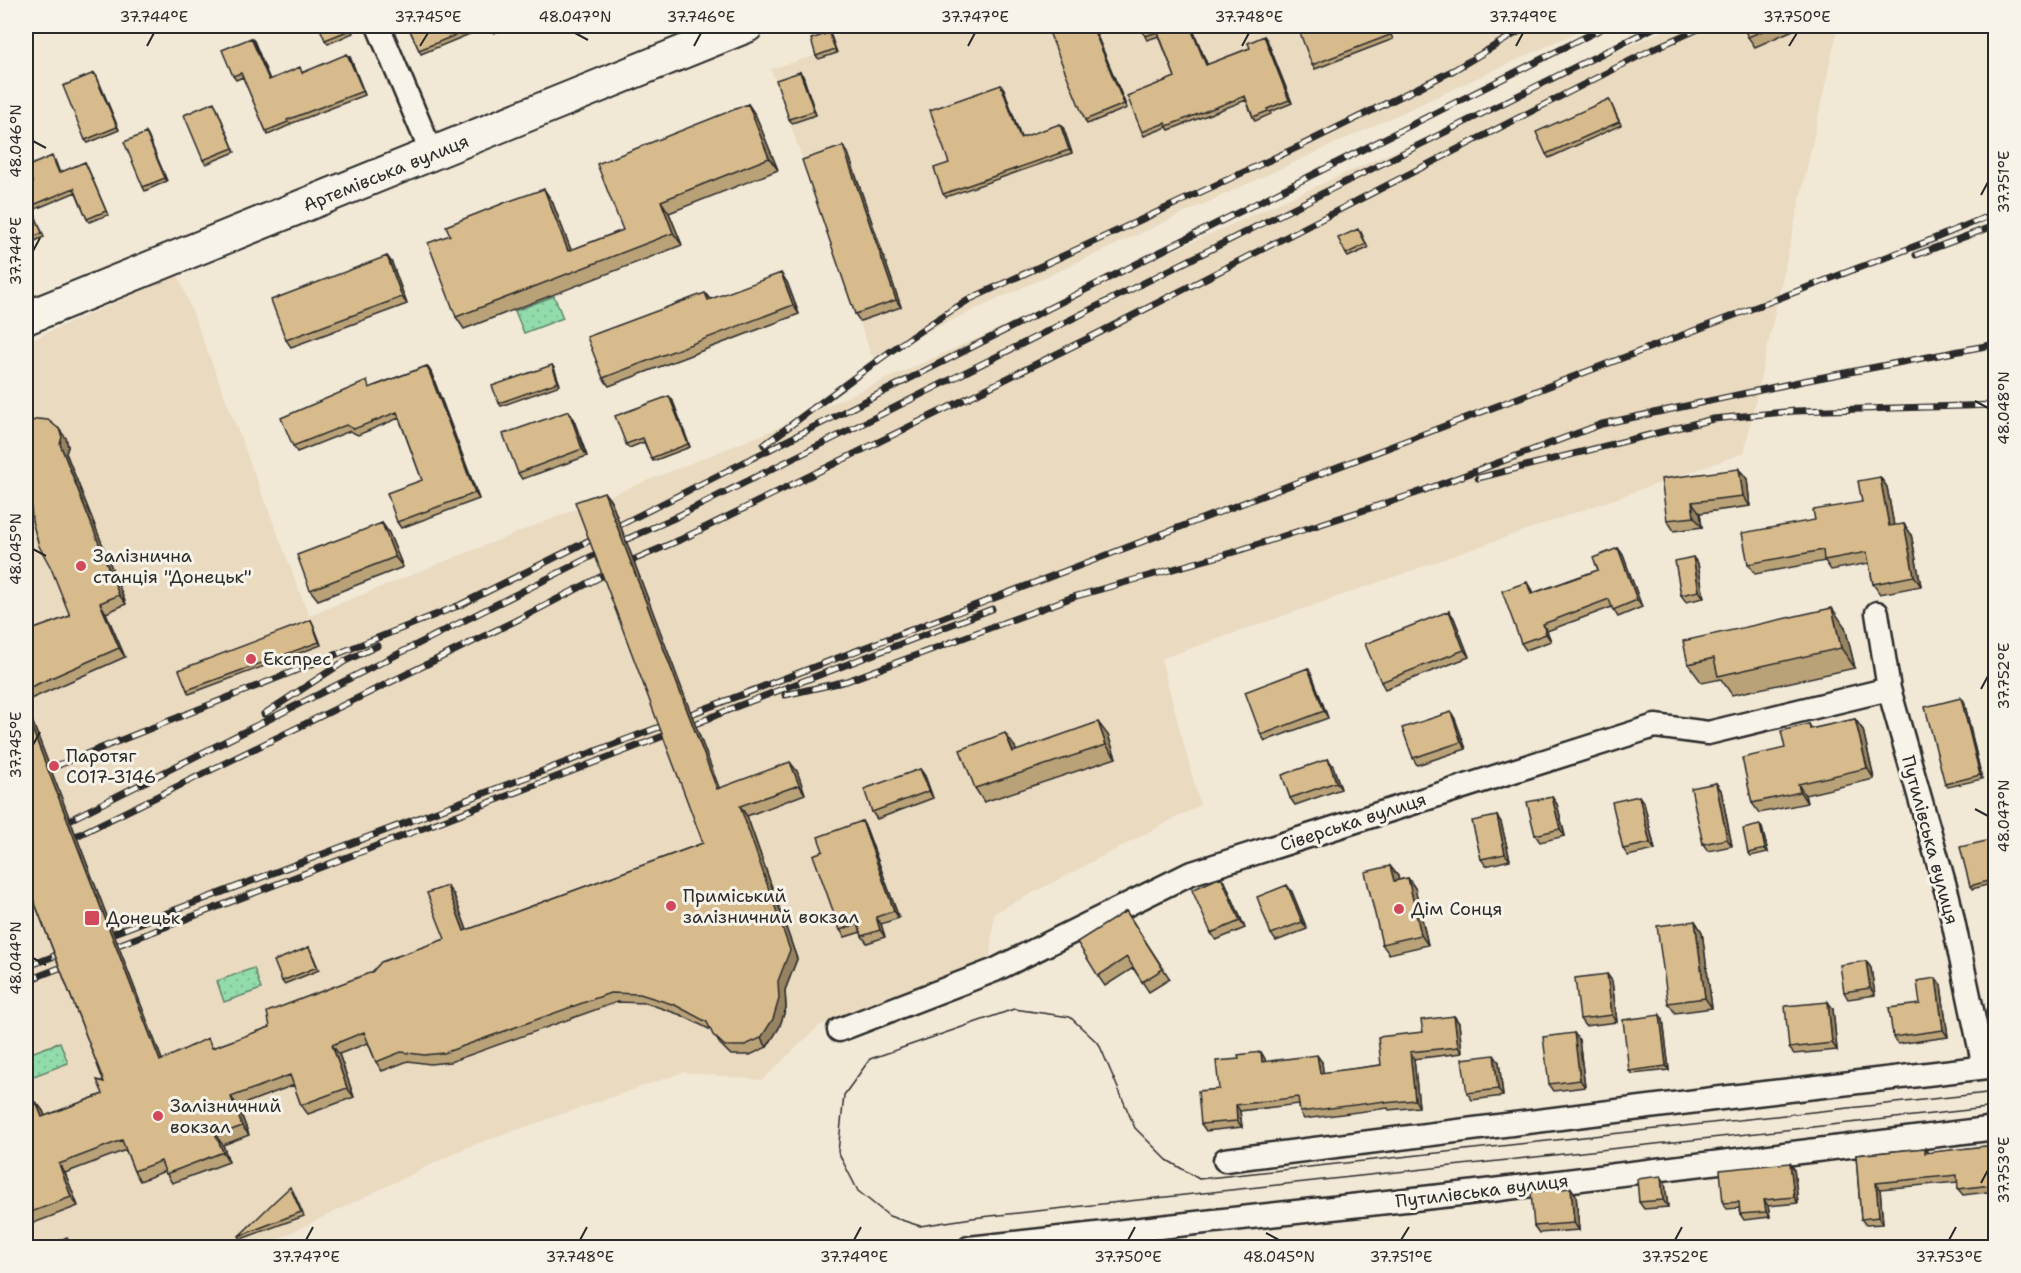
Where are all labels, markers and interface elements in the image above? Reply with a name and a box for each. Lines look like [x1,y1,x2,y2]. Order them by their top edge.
text: 37.744°E [120,7,188,27]
text: 37.745°E [394,7,462,27]
text: 48.047°N [539,7,611,27]
text: 37.746°E [667,7,735,27]
text: 37.747°E [941,7,1009,27]
text: 37.748°E [1215,7,1283,27]
text: 37.749°E [1489,7,1557,27]
text: 37.750°E [1763,7,1831,27]
text: 48.046°N [6,104,26,178]
street label: Артемівська вулиця [299,129,473,217]
text: 37.751°E [1994,151,2014,213]
text: 37.744°E [6,217,26,285]
text: 48.048°N [1994,371,2014,445]
text: 48.045°N [6,513,26,585]
place label: Залізнична станція "Донецьк" [93,544,252,589]
marker: Залізнична станція "Донецьк" [74,559,88,573]
text: 37.752°E [1994,643,2014,709]
place label: Експрес [263,647,331,671]
marker: Експрес [244,652,258,666]
text: 37.745°E [6,711,26,779]
place label: Паротяг СО17-3146 [66,744,156,789]
street label: Путилівська вулиця [1896,753,1964,927]
marker: Паротяг СО17-3146 [47,759,61,773]
text: 48.047°N [1994,780,2014,852]
street label: Сіверська вулиця [1277,787,1429,857]
place label: Приміський залізничний вокзал [683,884,859,929]
place label: Дім Сонця [1411,897,1502,921]
marker: Приміський залізничний вокзал [664,899,678,913]
marker: Дім Сонця [1392,902,1406,916]
place label: Донецьк [106,906,181,930]
marker: Донецьк [83,909,101,927]
text: 48.044°N [6,921,26,995]
place label: Залізничний вокзал [170,1094,281,1139]
marker: Залізничний вокзал [151,1109,165,1123]
text: 37.753°E [1994,1137,2014,1203]
street label: Путилівська вулиця [1394,1168,1570,1214]
text: 37.747°E [272,1247,340,1267]
text: 37.748°E [546,1247,614,1267]
text: 37.749°E [820,1247,888,1267]
text: 37.750°E [1094,1247,1162,1267]
text: 48.045°N [1243,1247,1315,1267]
text: 37.751°E [1370,1247,1432,1267]
text: 37.752°E [1642,1247,1708,1267]
text: 37.753°E [1916,1247,1982,1267]

